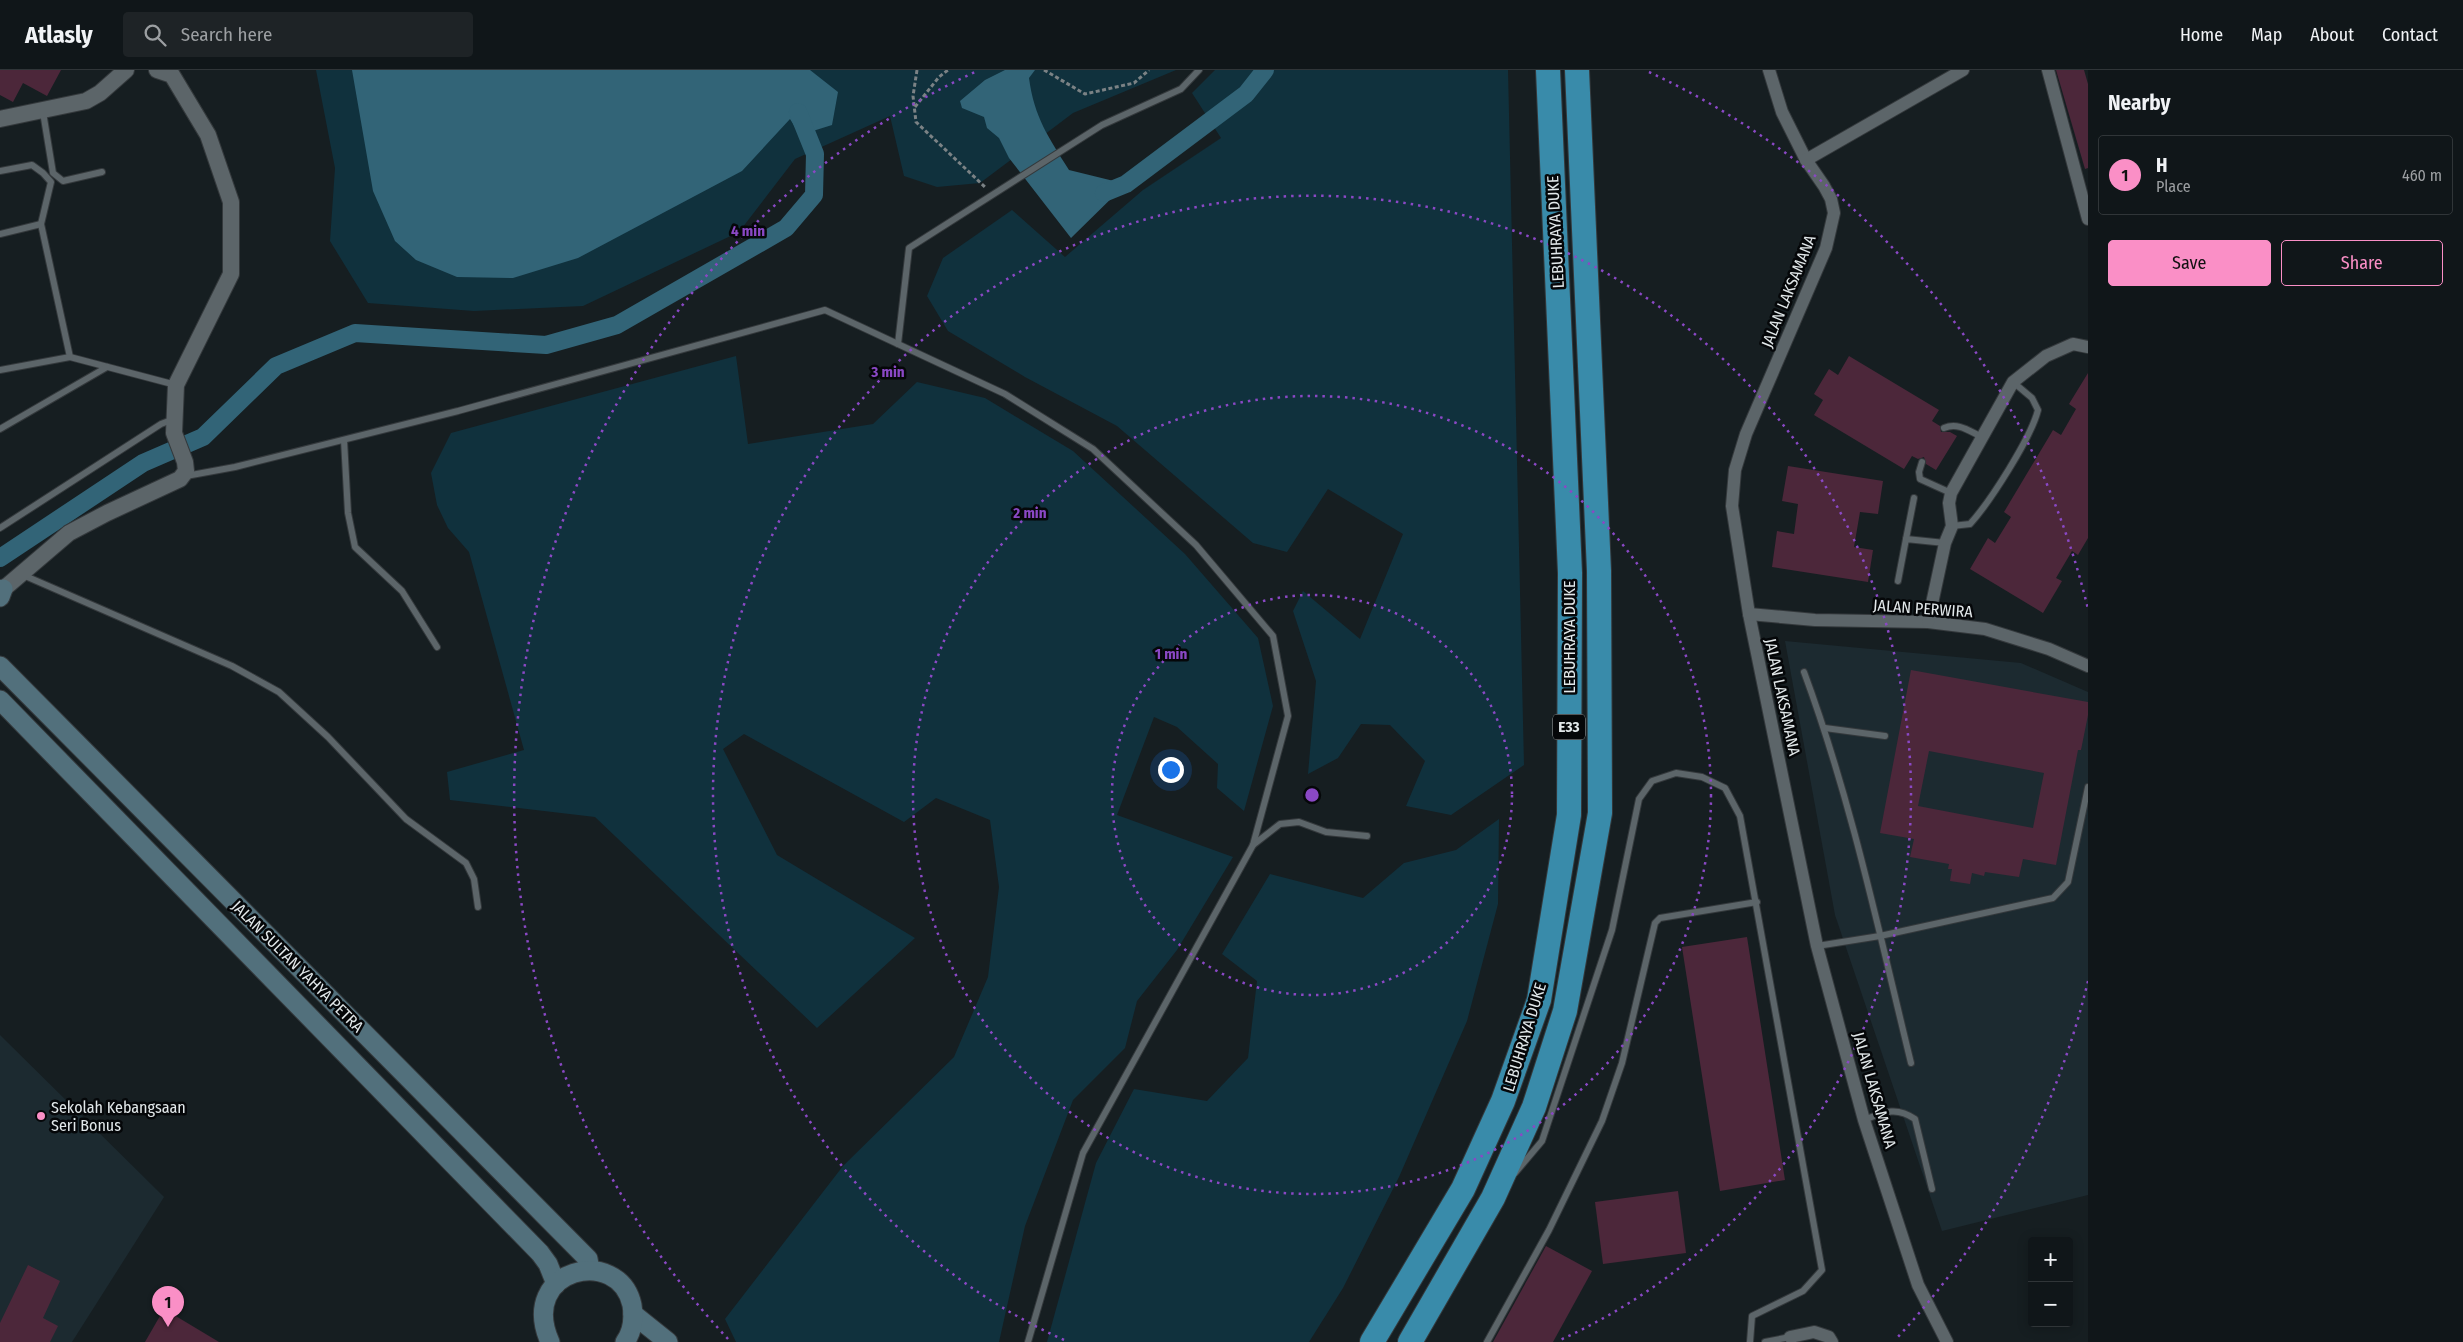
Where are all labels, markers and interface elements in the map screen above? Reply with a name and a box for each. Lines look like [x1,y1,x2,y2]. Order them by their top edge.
search box [123,12,473,57]
text: Atlasly [25,21,93,49]
icon: search [141,21,169,49]
text: Search here [181,23,272,46]
text: Home [2180,24,2223,46]
text: Map [2251,24,2282,46]
text: About [2310,24,2354,46]
text: Contact [2382,24,2438,46]
text: Nearby [2108,90,2170,116]
text: H [2156,154,2167,177]
text: 1 [2122,166,2128,185]
text: 460 m [2402,166,2442,185]
street label: LEBUHRAYA DUKE [1543,175,1568,289]
text: Place [2156,177,2191,196]
text: 4 min [731,222,765,240]
street label: JALAN LAKSAMANA [1757,232,1820,350]
button: Save [2108,240,2271,286]
button: Share [2281,240,2443,286]
text: 3 min [870,363,905,381]
text: 2 min [1012,504,1047,522]
street label: LEBUHRAYA DUKE [1560,581,1579,693]
street label: JALAN PERWIRA [1873,596,1974,621]
street label: JALAN LAKSAMANA [1761,637,1804,758]
text: 1 min [1155,645,1187,663]
road number: E33 [1553,714,1585,740]
your location [1158,757,1184,783]
centre of rings [1303,786,1321,804]
street label: JALAN SULTAN YAHYA PETRA [228,897,368,1037]
street label: LEBUHRAYA DUKE [1499,980,1550,1094]
street label: JALAN LAKSAMANA [1849,1030,1900,1151]
place label: Sekolah Kebangsaan Seri Bonus [51,1098,186,1135]
marker: Sekolah Kebangsaan Seri Bonus [35,1110,47,1122]
map controls [2028,1237,2073,1327]
button: + [2028,1237,2073,1282]
button: − [2028,1282,2073,1327]
pin: 1 [152,1286,184,1327]

